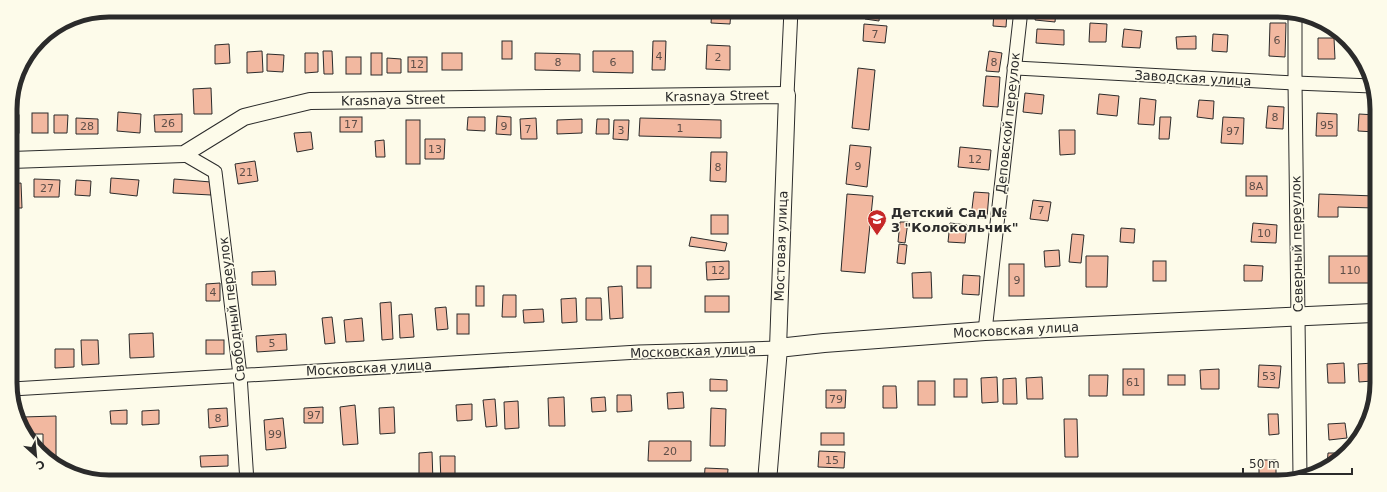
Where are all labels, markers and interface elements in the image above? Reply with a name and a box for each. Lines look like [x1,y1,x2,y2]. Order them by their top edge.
house number: 7 [872,28,879,41]
house number: 6 [1274,34,1281,47]
house number: 4 [656,50,663,63]
house number: 2 [715,51,722,64]
street label: Деповской переулок [993,51,1023,195]
house number: 8 [555,56,562,69]
house number: 6 [610,56,617,69]
house number: 8 [991,56,998,69]
house number: 12 [410,58,424,71]
street label: Заводская улица [1134,67,1252,89]
street label: Krasnaya Street [665,88,769,104]
street label: Krasnaya Street [341,92,445,108]
house number: 8 [1272,111,1279,124]
house number: 26 [161,117,175,130]
house number: 17 [344,118,358,131]
house number: 95 [1320,119,1334,132]
house number: 28 [80,120,94,133]
house number: 9 [501,120,508,133]
house number: 1 [677,122,684,135]
house number: 7 [525,123,532,136]
house number: 3 [618,124,625,137]
house number: 97 [1226,125,1240,138]
house number: 13 [428,143,442,156]
house number: 12 [968,153,982,166]
house number: 9 [855,160,862,173]
house number: 8 [715,161,722,174]
house number: 21 [239,166,253,179]
street label: Северный переулок [1288,175,1306,313]
house number: 8А [1249,180,1264,193]
house number: 27 [40,182,54,195]
street label: Мостовая улица [772,190,790,302]
house number: 7 [1038,204,1045,217]
place label: Детский Сад № 3 "Колокольчик" [891,205,1018,235]
school or university icon: Детский Сад № 3 "Колокольчик" [866,208,888,236]
house number: 10 [1257,227,1271,240]
street label: Свободный переулок [216,236,248,382]
house number: 12 [711,264,725,277]
house number: 110 [1340,264,1361,277]
house number: 9 [1014,274,1021,287]
house number: 4 [210,286,217,299]
street label: Московская улица [953,319,1079,341]
house number: 5 [269,337,276,350]
street label: Московская улица [630,341,756,361]
street label: Московская улица [306,357,432,379]
house number: 53 [1262,370,1276,383]
house number: 61 [1126,376,1140,389]
house number: 79 [829,393,843,406]
house number: 97 [307,409,321,422]
house number: 8 [215,412,222,425]
house number: 99 [268,428,282,441]
north arrow [16,436,56,476]
house number: 20 [663,445,677,458]
scale bar [1243,450,1352,476]
house number: 15 [825,454,839,467]
text: С [34,457,47,472]
text: 50 m [1249,457,1280,471]

